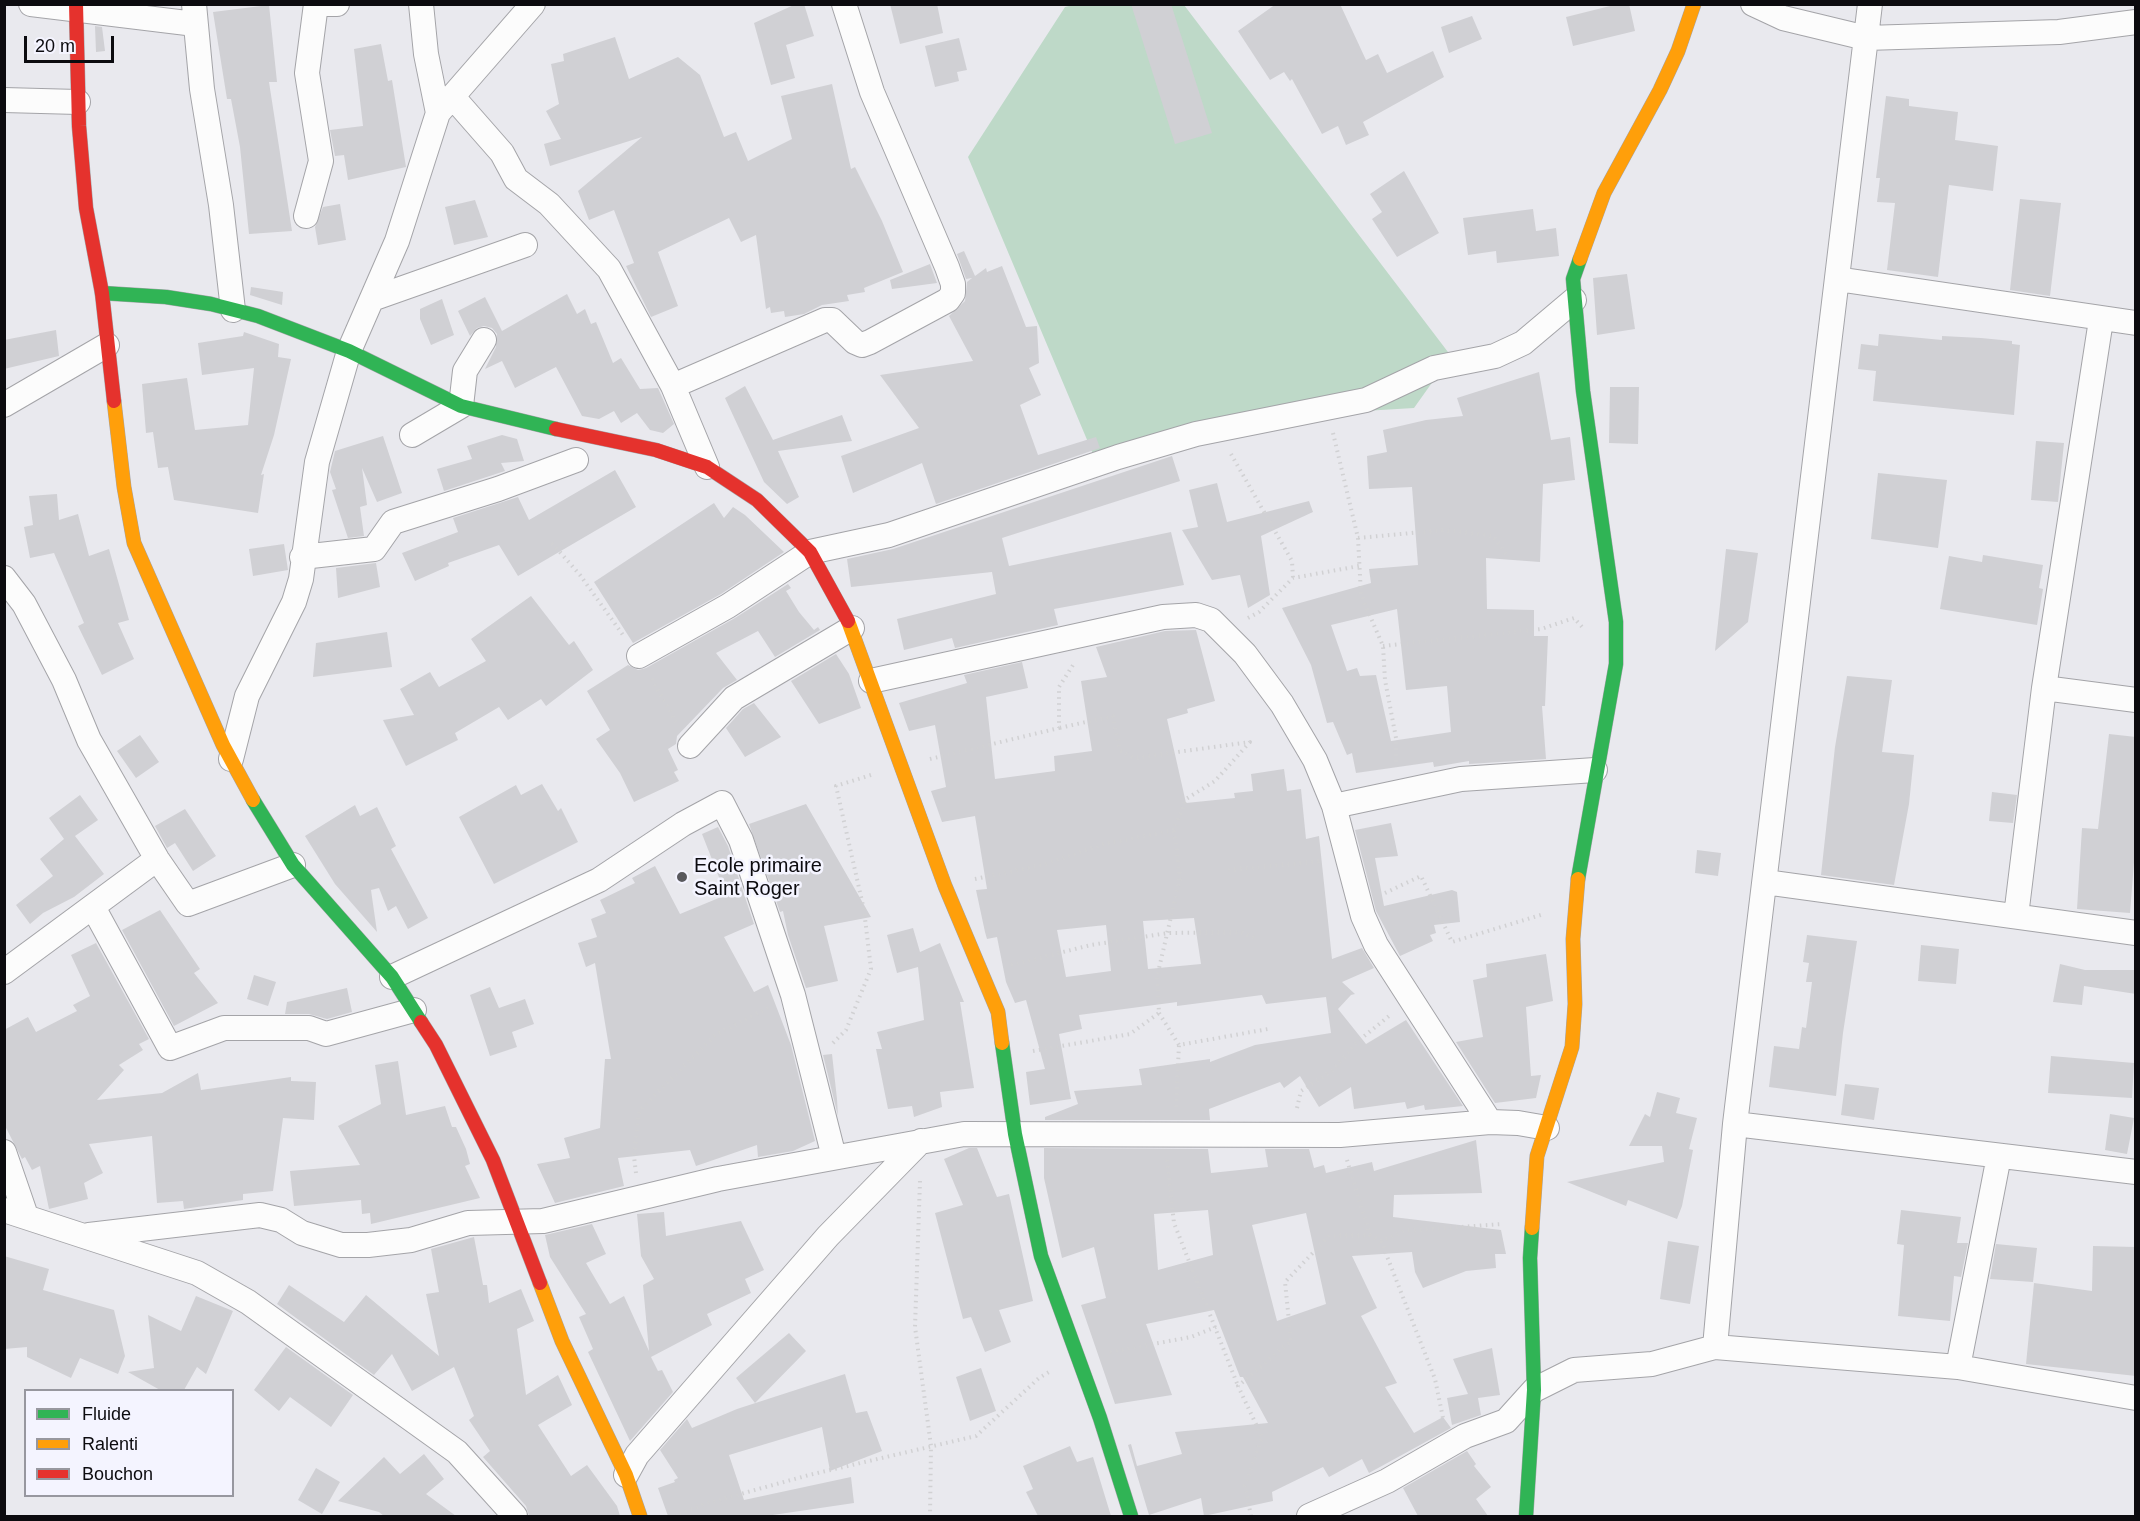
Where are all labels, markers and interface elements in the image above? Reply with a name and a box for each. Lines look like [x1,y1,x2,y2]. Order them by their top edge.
scale bar [27,24,117,62]
text: 20 m [35,36,75,56]
place label: Ecole primaire Saint Roger [694,854,822,901]
marker: Ecole primaire Saint Roger [675,870,689,884]
legend [24,1389,234,1497]
text: Fluide [82,1404,131,1424]
text: Ralenti [82,1434,138,1454]
text: Bouchon [82,1464,153,1484]

